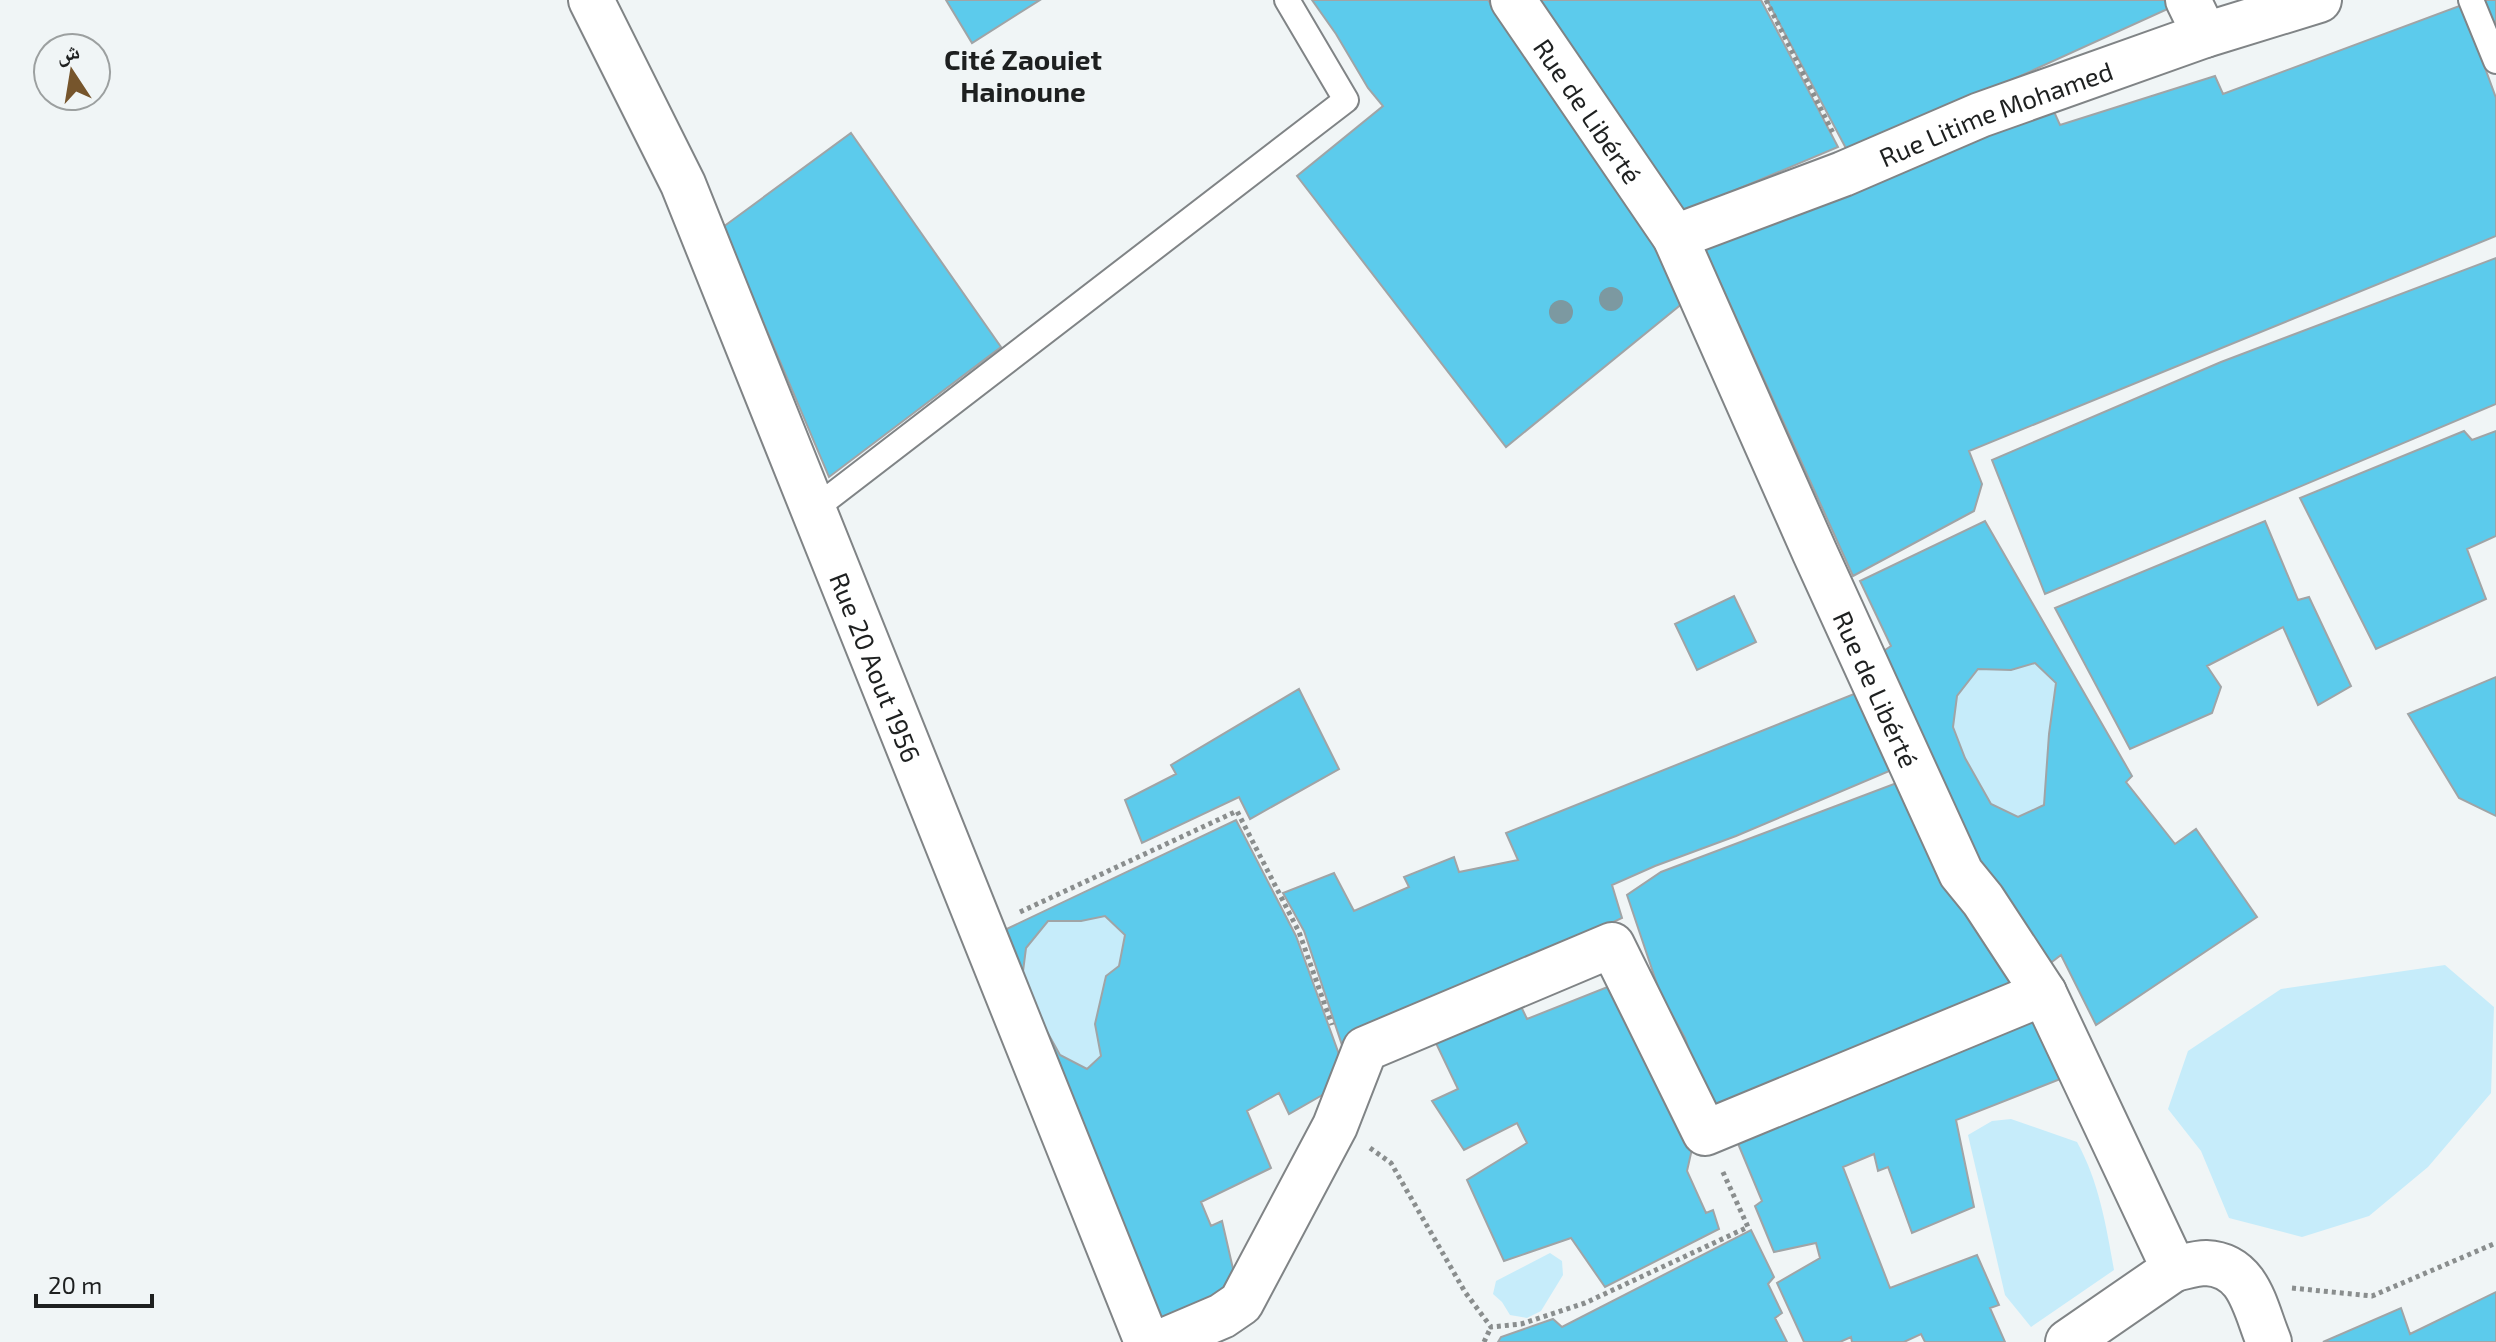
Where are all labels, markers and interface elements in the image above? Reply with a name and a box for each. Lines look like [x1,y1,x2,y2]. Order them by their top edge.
north arrow [32,32,112,112]
street label: Rue de Libérté [1528,32,1649,189]
text: ش [54,36,82,69]
district label: Cité Zaouiet Hainoune [944,42,1102,108]
street label: Rue Litime Mohamed [1874,54,2117,172]
street label: Rue 20 Aout 1956 [825,568,928,766]
street label: Rue de Libérté [1828,606,1926,772]
scale bar [36,1258,152,1308]
text: 20 m [48,1270,102,1299]

